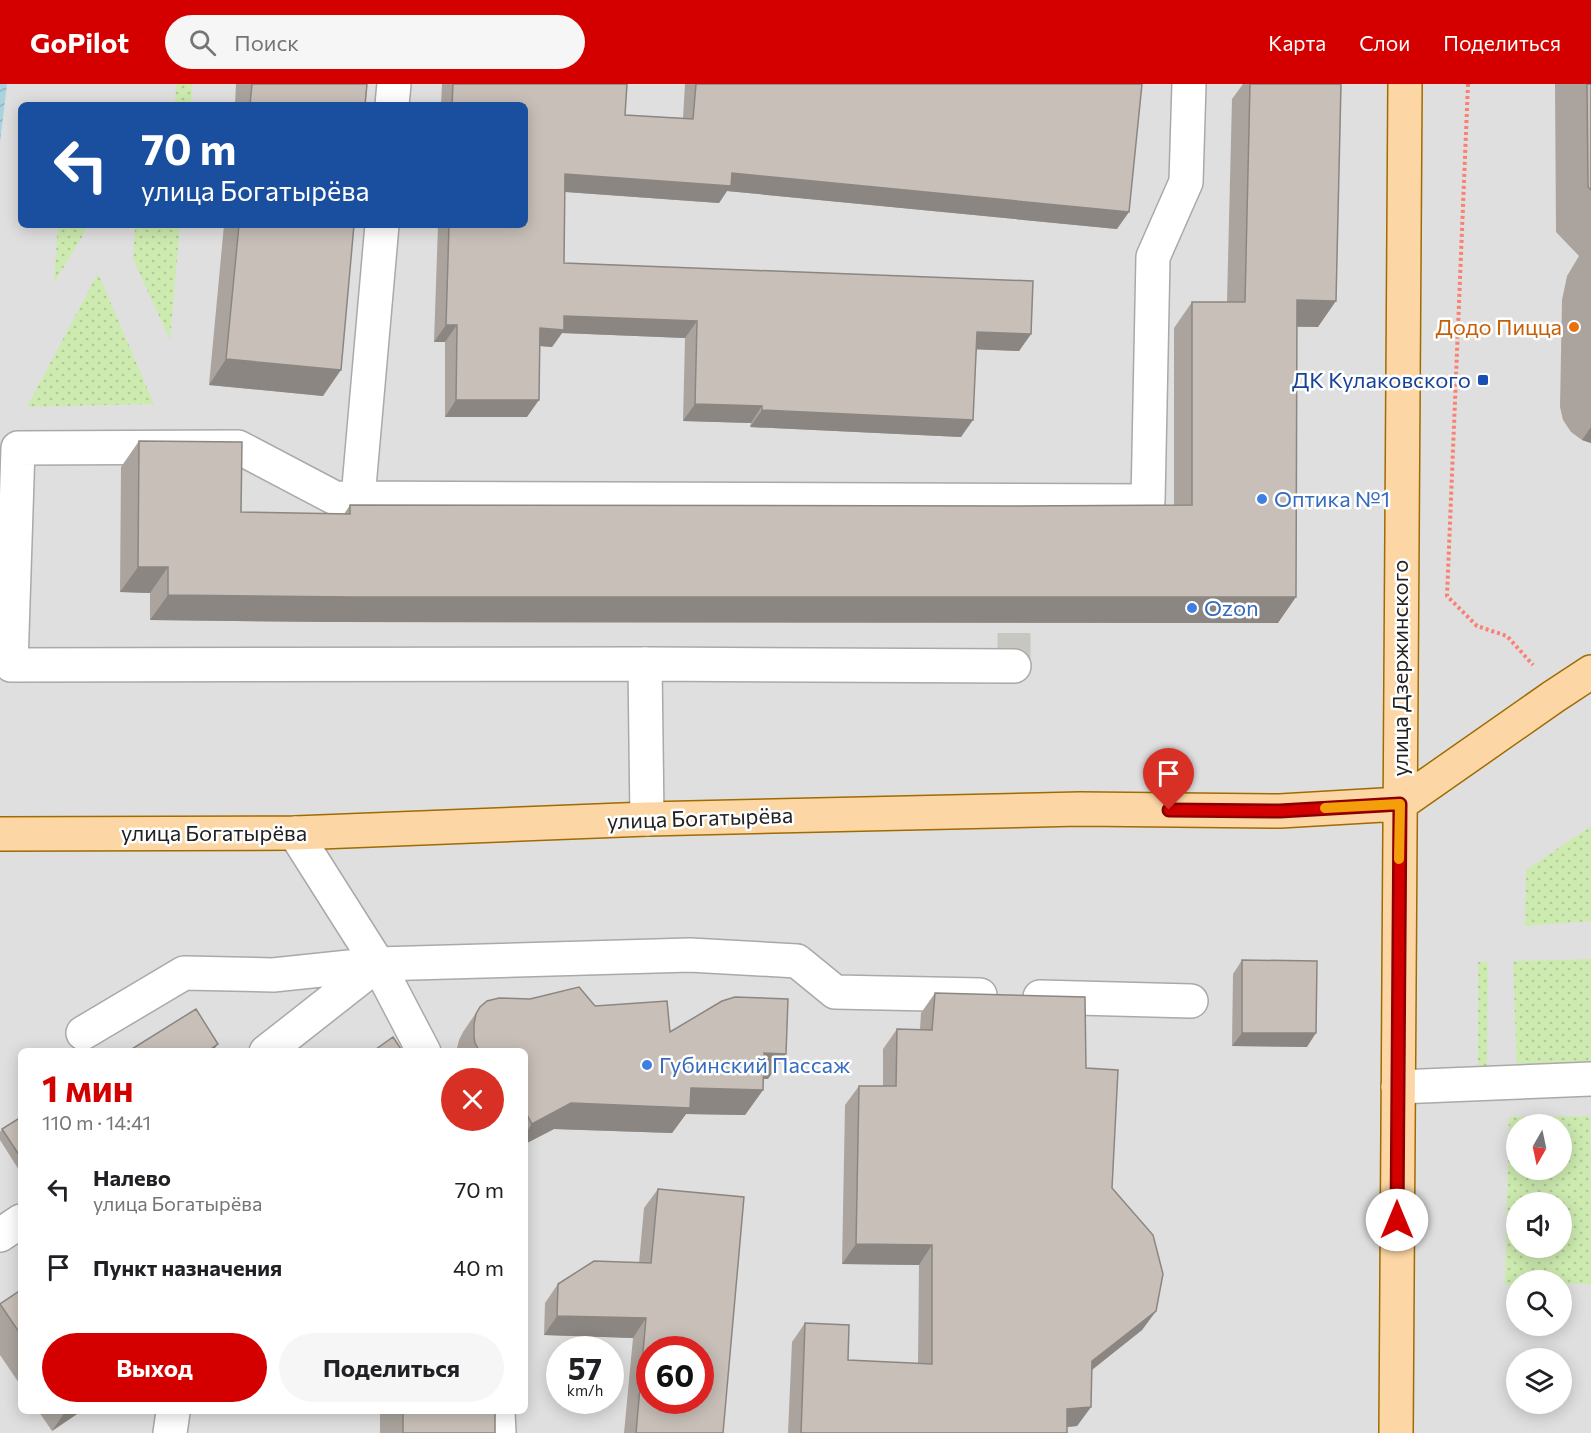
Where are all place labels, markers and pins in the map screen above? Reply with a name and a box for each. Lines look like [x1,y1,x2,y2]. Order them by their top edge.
place label: Додо Пицца [1436,313,1562,340]
marker: Додо Пицца [1567,320,1581,334]
place label: ДК Кулаковского [1292,366,1471,393]
marker: ДК Кулаковского [1476,373,1490,387]
place label: Оптика №1 [1274,485,1390,512]
marker: Оптика №1 [1255,492,1269,506]
place label: Ozon [1204,594,1259,621]
marker: Ozon [1185,601,1199,615]
pin [1143,748,1194,810]
place label: Губинский Пассаж [659,1051,851,1078]
marker: Губинский Пассаж [640,1058,654,1072]

